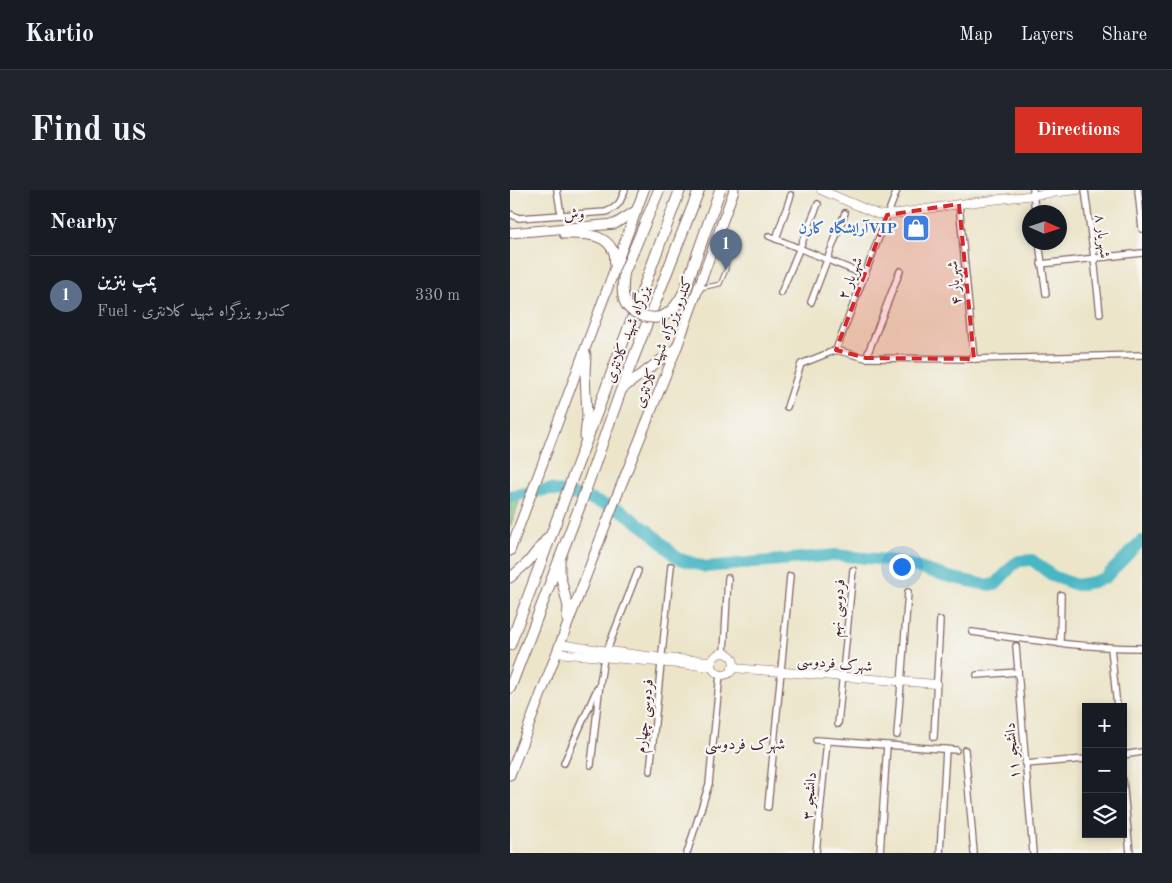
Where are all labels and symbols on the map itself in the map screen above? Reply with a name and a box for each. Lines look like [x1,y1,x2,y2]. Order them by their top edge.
north arrow [1022,205,1067,250]
street label: وش [563,206,585,224]
shop icon: آرایشگاه کارنVIP [901,213,931,243]
street label: شهریار ۸ [1090,213,1112,259]
place label: آرایشگاه کارنVIP [798,218,897,237]
pin: 1 [710,229,742,270]
street label: ۲ شهریار [836,255,867,302]
street label: شهریار ۴ [946,260,966,306]
street label: کندرو بزرگراه شهید کلانتری [629,273,697,411]
street label: بزرگراه شهید کلانتری [599,282,655,385]
your location [889,554,915,580]
street label: فردوسی نهم [828,578,853,638]
street label: شهرک فردوسی [796,653,873,677]
street label: فردوسی چهارم [634,678,661,754]
street label: دانشجو ۱۱ [1003,722,1023,780]
district label: شهرک فردوسی [705,736,785,755]
street label: دانشجو ۳ [800,771,820,821]

